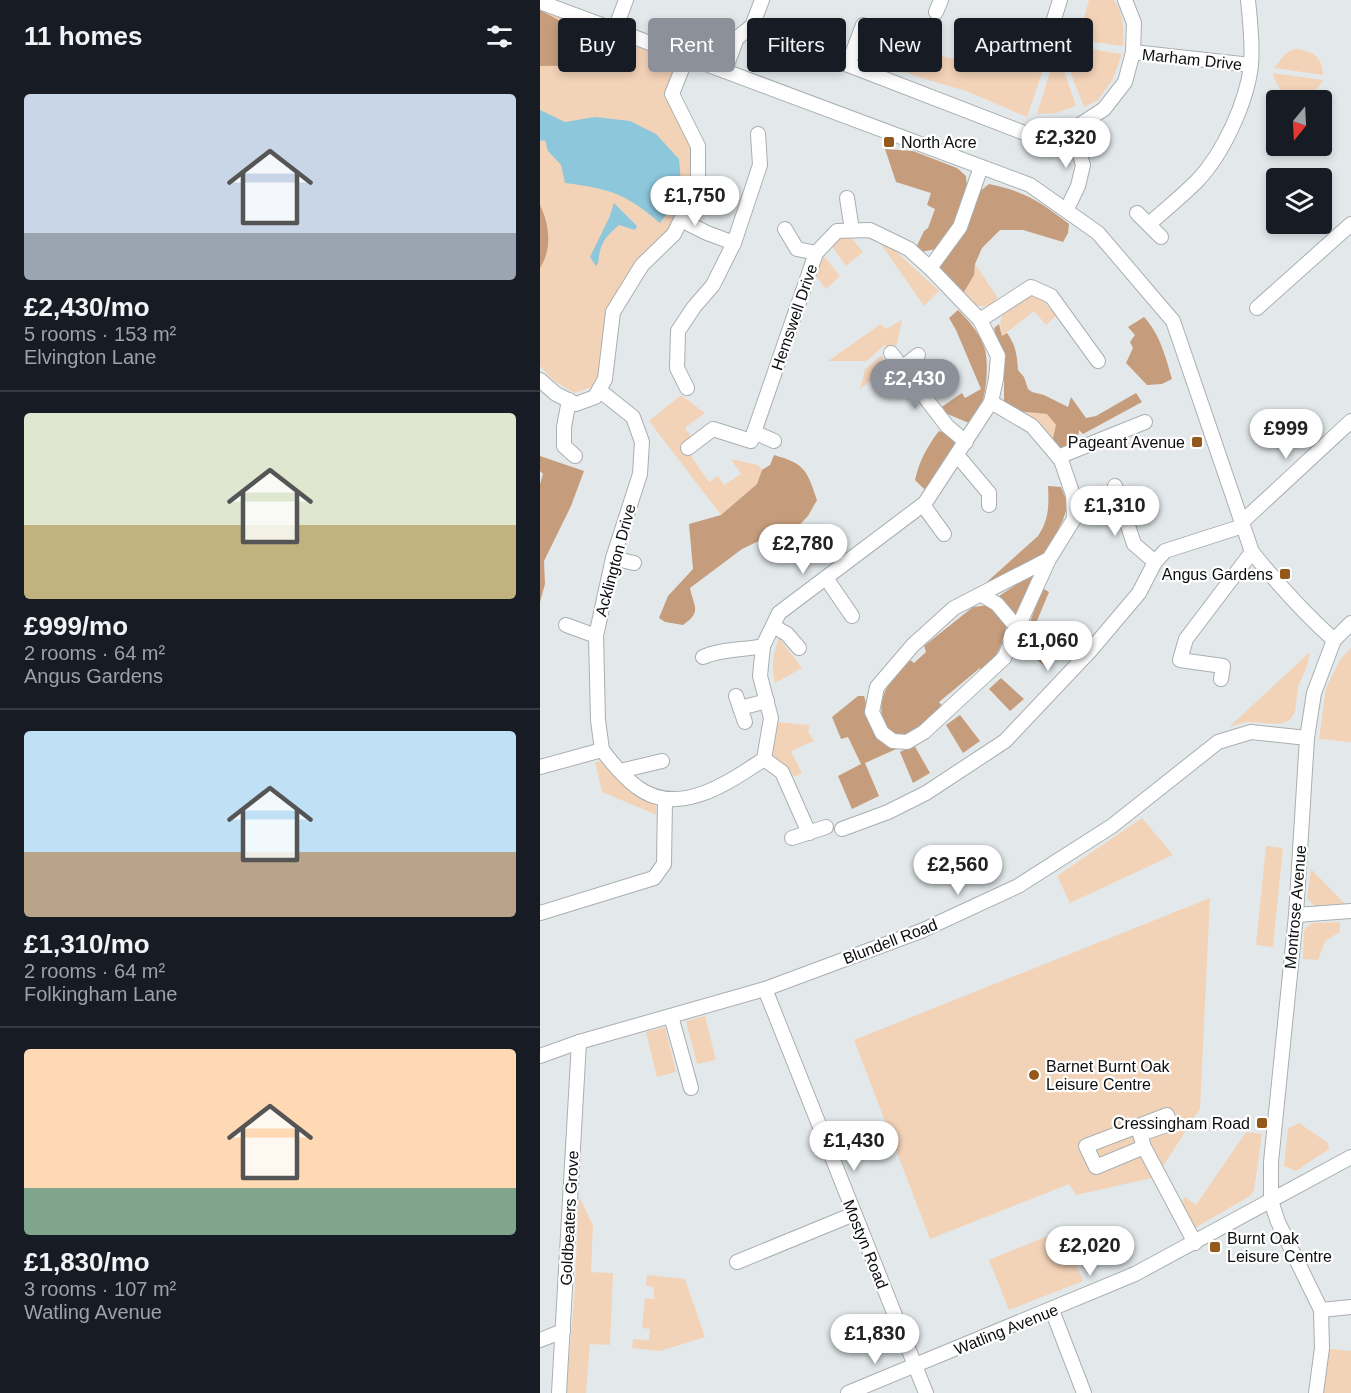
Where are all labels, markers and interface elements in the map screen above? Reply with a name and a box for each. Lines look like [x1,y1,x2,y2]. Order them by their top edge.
chip: Buy [558,18,636,72]
chip: Rent [648,18,735,72]
chip: Filters [747,18,846,72]
chip: New [858,18,942,72]
chip: Apartment [954,18,1093,72]
icon: filters [483,20,516,53]
text: 11 homes [24,21,143,51]
street label: Marham Drive [1141,46,1243,73]
north arrow [1266,90,1332,156]
map controls [1266,90,1332,234]
pin: £2,320 [1017,118,1115,169]
text: £2,320 [1035,126,1097,148]
icon: home [216,133,324,241]
place label: North Acre [901,134,977,151]
marker: North Acre [882,135,896,149]
button: layers [1266,168,1332,234]
pin: £1,750 [646,176,744,227]
text: £1,750 [664,184,726,206]
street label: Hemswell Drive [768,262,821,372]
text: £2,430/mo [24,292,150,322]
text: 5 rooms · 153 m² [24,323,176,345]
text: Elvington Lane [24,346,156,368]
pin: £2,430 [866,359,964,410]
text: £2,430 [884,367,946,389]
pin: £999 [1250,409,1322,460]
text: £999 [1264,417,1308,439]
place label: Pageant Avenue [1068,434,1185,451]
marker: Pageant Avenue [1190,435,1204,449]
icon: home [216,452,324,560]
pin: £1,310 [1066,486,1164,537]
text: £1,310 [1084,494,1146,516]
street label: Acklington Drive [592,502,639,618]
pin: £2,780 [754,524,852,575]
text: £2,780 [772,532,834,554]
place label: Angus Gardens [1162,566,1273,583]
marker: Angus Gardens [1278,567,1292,581]
text: £999/mo [24,611,128,641]
pin: £1,060 [999,621,1097,672]
text: £1,060 [1017,629,1079,651]
text: 2 rooms · 64 m² [24,642,165,664]
text: Angus Gardens [24,665,163,687]
icon: home [216,770,324,878]
street label: Montrose Avenue [1282,844,1309,970]
pin: £2,560 [909,845,1007,896]
text: £2,560 [927,853,989,875]
street label: Blundell Road [841,916,940,967]
text: £1,310/mo [24,929,150,959]
text: 2 rooms · 64 m² [24,960,165,982]
text: Folkingham Lane [24,983,177,1005]
place label: Barnet Burnt Oak Leisure Centre [1046,1058,1171,1093]
marker: Barnet Burnt Oak Leisure Centre [1027,1068,1041,1082]
icon: home [216,1088,324,1196]
place label: Cressingham Road [1113,1115,1250,1132]
marker: Cressingham Road [1255,1116,1269,1130]
pin: £1,430 [805,1121,903,1172]
text: £1,430 [823,1129,885,1151]
street label: Goldbeaters Grove [557,1150,582,1286]
street label: Mostyn Road [840,1197,891,1291]
pin: £2,020 [1041,1226,1139,1277]
place label: Burnt Oak Leisure Centre [1227,1230,1332,1265]
text: £2,020 [1059,1234,1121,1256]
marker: Burnt Oak Leisure Centre [1208,1240,1222,1254]
text: £1,830/mo [24,1247,150,1277]
text: 3 rooms · 107 m² [24,1278,176,1300]
text: Watling Avenue [24,1301,162,1323]
street label: Watling Avenue [952,1301,1061,1358]
pin: £1,830 [826,1314,924,1365]
text: £1,830 [844,1322,906,1344]

